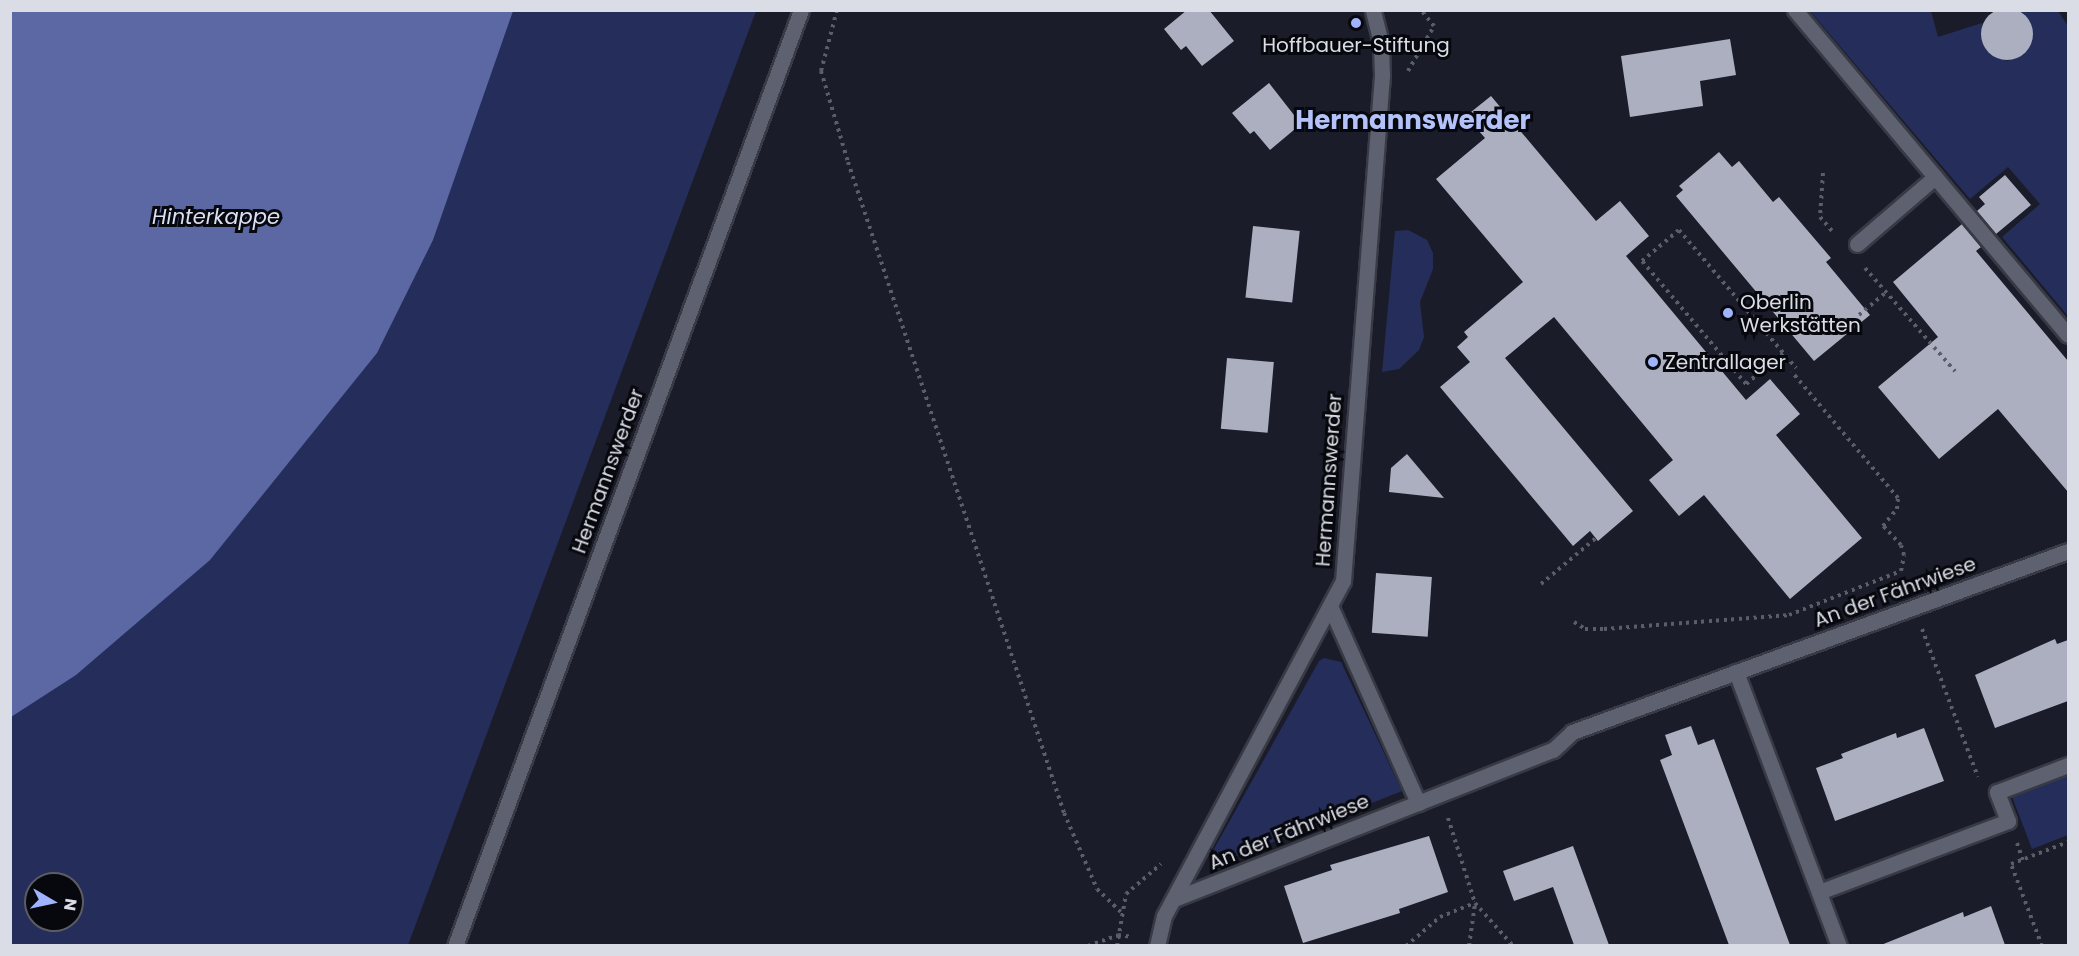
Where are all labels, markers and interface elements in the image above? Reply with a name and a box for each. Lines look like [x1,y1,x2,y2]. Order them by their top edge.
marker: Hoffbauer-Stiftung [1349,16,1363,30]
place label: Hoffbauer-Stiftung [1262,33,1450,57]
district label: Hermannswerder [1295,105,1531,137]
water label: Hinterkappe [152,204,280,230]
place label: Oberlin Werkstätten [1740,290,1861,337]
marker: Oberlin Werkstätten [1721,306,1735,320]
place label: Zentrallager [1665,350,1786,374]
marker: Zentrallager [1646,355,1660,369]
street label: Hermannswerder [567,385,649,557]
street label: Hermannswerder [1311,393,1347,567]
street label: An der Fährwiese [1811,552,1979,632]
street label: An der Fährwiese [1205,789,1373,875]
north arrow [24,872,84,932]
text: N [58,897,83,912]

